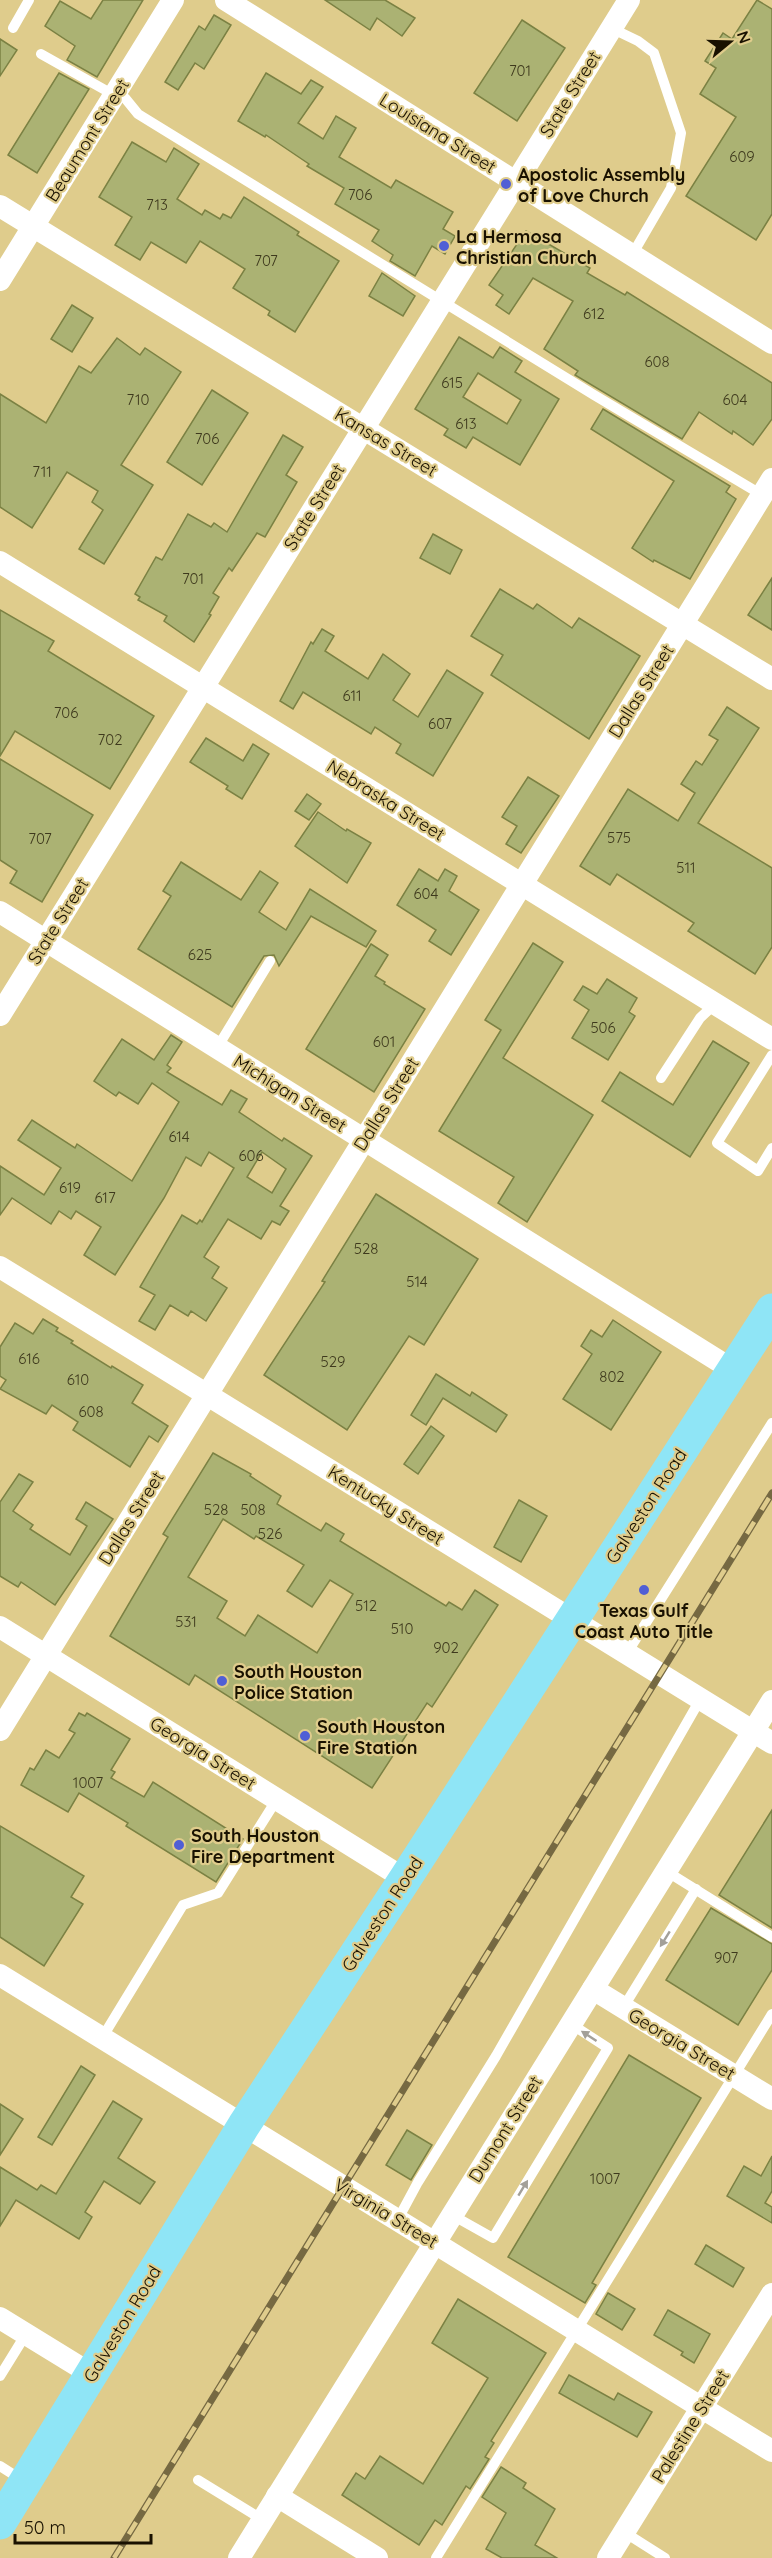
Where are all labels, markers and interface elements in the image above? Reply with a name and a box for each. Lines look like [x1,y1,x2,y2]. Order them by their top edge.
north arrow [700,12,760,72]
text: N [733,28,756,46]
street label: State Street [534,47,606,141]
house number: 701 [509,61,531,80]
street label: Beaumont Street [40,74,134,206]
street label: Louisiana Street [375,88,501,178]
house number: 609 [729,147,755,166]
place label: Apostolic Assembly of Love Church [518,163,685,207]
marker: Apostolic Assembly of Love Church [499,177,513,191]
house number: 706 [348,185,372,204]
house number: 713 [146,195,168,214]
place label: La Hermosa Christian Church [456,225,597,269]
marker: La Hermosa Christian Church [437,239,451,253]
house number: 707 [254,251,278,270]
house number: 612 [583,304,605,323]
house number: 608 [644,352,670,371]
house number: 615 [441,373,463,392]
house number: 710 [127,390,150,409]
house number: 604 [723,390,748,409]
street label: Kansas Street [331,402,441,482]
house number: 613 [455,414,477,433]
house number: 706 [195,429,219,448]
street label: State Street [278,460,350,554]
house number: 711 [32,462,52,481]
house number: 701 [182,569,204,588]
street label: Dallas Street [603,640,679,742]
house number: 611 [342,686,362,705]
house number: 706 [54,703,78,722]
house number: 607 [428,714,452,733]
house number: 702 [98,730,122,749]
street label: Nebraska Street [323,755,449,845]
house number: 575 [607,828,631,847]
house number: 707 [28,829,52,848]
house number: 511 [676,858,696,877]
street label: State Street [22,874,94,968]
house number: 604 [414,884,439,903]
house number: 625 [188,945,212,964]
house number: 506 [590,1018,616,1037]
house number: 601 [373,1032,395,1051]
street label: Michigan Street [229,1049,351,1137]
street label: Dallas Street [348,1053,424,1155]
house number: 614 [168,1127,190,1146]
house number: 606 [238,1146,264,1165]
house number: 619 [59,1178,81,1197]
house number: 617 [94,1188,116,1207]
house number: 528 [354,1239,378,1258]
house number: 514 [406,1272,428,1291]
house number: 616 [18,1349,40,1368]
house number: 529 [321,1352,345,1371]
house number: 802 [599,1367,625,1386]
house number: 610 [67,1370,89,1389]
house number: 608 [78,1402,104,1421]
street label: Galveston Road [600,1444,692,1568]
street label: Kentucky Street [324,1460,448,1550]
street label: Dallas Street [93,1467,169,1569]
house number: 528 [204,1500,228,1519]
house number: 508 [240,1500,266,1519]
house number: 526 [258,1524,282,1543]
marker: Texas Gulf Coast Auto Title [637,1583,651,1597]
house number: 512 [355,1596,377,1615]
place label: Texas Gulf Coast Auto Title [575,1599,713,1643]
house number: 531 [175,1612,197,1631]
house number: 510 [391,1619,413,1638]
house number: 902 [433,1638,459,1657]
place label: South Houston Police Station [234,1660,362,1704]
marker: South Houston Police Station [215,1674,229,1688]
street label: Georgia Street [146,1711,260,1795]
place label: South Houston Fire Station [317,1715,445,1759]
marker: South Houston Fire Station [298,1729,312,1743]
house number: 1007 [73,1773,103,1792]
place label: South Houston Fire Department [191,1824,335,1868]
marker: South Houston Fire Department [172,1838,186,1852]
street label: Galveston Road [336,1852,428,1976]
one-way arrow [660,1931,671,1947]
house number: 907 [714,1948,738,1967]
street label: Georgia Street [625,2003,739,2085]
one-way arrow [582,2030,598,2042]
street label: Dumont Street [463,2072,547,2186]
house number: 1007 [590,2169,620,2188]
street label: Virginia Street [330,2173,442,2253]
one-way arrow [518,2180,529,2196]
street label: Galveston Road [78,2261,166,2387]
street label: Palestine Street [646,2365,734,2487]
scale bar [15,2507,152,2545]
text: 50 m [24,2516,66,2539]

